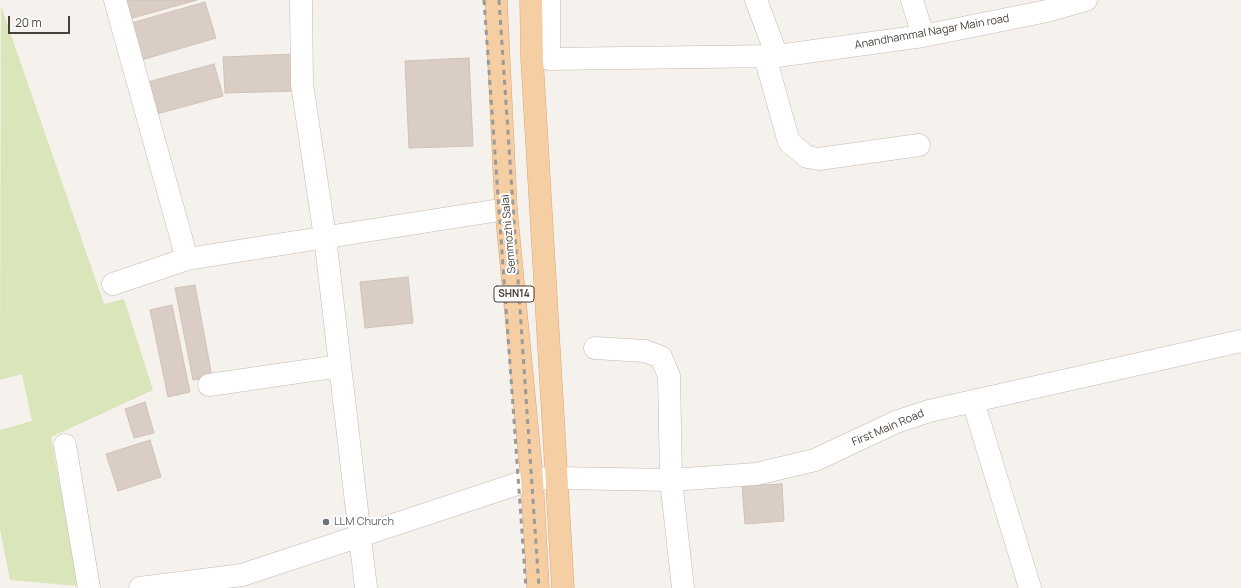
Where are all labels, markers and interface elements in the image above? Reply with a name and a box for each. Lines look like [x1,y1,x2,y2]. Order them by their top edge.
scale bar [10,8,72,34]
street label: Anandhammal Nagar Main road [854,12,1010,52]
text: 20 m [15,14,42,31]
street label: Semmozhi Salai [499,194,519,274]
road number: SHN14 [494,286,534,302]
street label: First Main Road [850,407,926,449]
place label: LLM Church [334,515,394,529]
marker: LLM Church [321,517,331,527]

